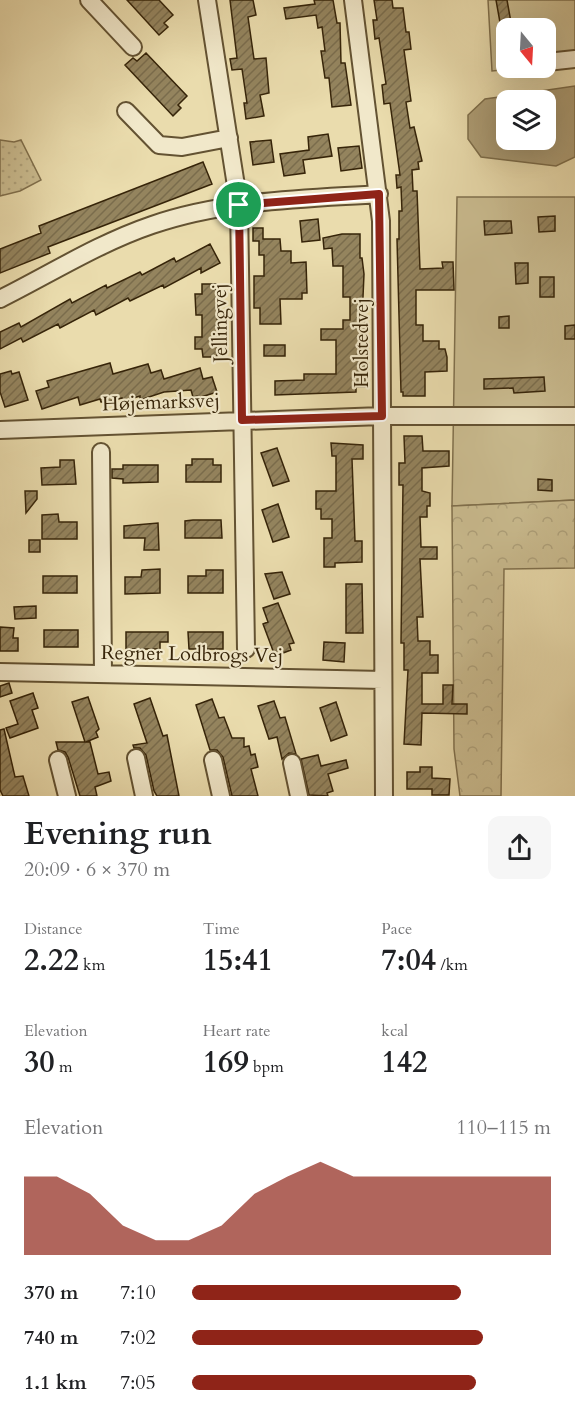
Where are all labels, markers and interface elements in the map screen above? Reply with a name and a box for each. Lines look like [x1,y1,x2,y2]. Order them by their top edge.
north arrow [496,18,556,78]
map controls [496,18,556,150]
button: layers [496,90,556,150]
pin [213,179,264,230]
icon: arrive [222,188,255,221]
street label: Jellingvej [206,283,234,366]
street label: Holstedvej [348,298,375,388]
street label: Højemarksvej [102,386,220,418]
street label: Regner Lodbrogs Vej [101,639,283,669]
text: Evening run [24,811,212,856]
button: share [488,816,551,879]
text: 20:09 · 6 × 370 m [24,856,170,883]
text: Distance [24,918,82,940]
text: Time [203,918,240,940]
text: Pace [381,918,412,940]
text: 2.22 [24,940,79,981]
text: 15:41 [203,940,273,981]
text: 7:04 [381,940,436,981]
text: km [79,954,105,976]
text: /km [436,954,468,976]
text: Elevation [24,1020,88,1042]
text: Heart rate [203,1020,270,1042]
text: kcal [381,1020,408,1042]
text: 30 [24,1042,55,1083]
text: 169 [203,1042,249,1083]
text: 142 [381,1042,427,1083]
text: m [55,1056,73,1078]
text: bpm [249,1056,284,1078]
text: Elevation [24,1114,103,1141]
text: 110–115 m [456,1114,551,1141]
text: 370 m [24,1279,79,1306]
text: 7:10 [120,1279,156,1306]
text: 740 m [24,1324,79,1351]
text: 7:02 [120,1324,156,1351]
text: 1.1 km [24,1369,87,1396]
text: 7:05 [120,1369,156,1396]

